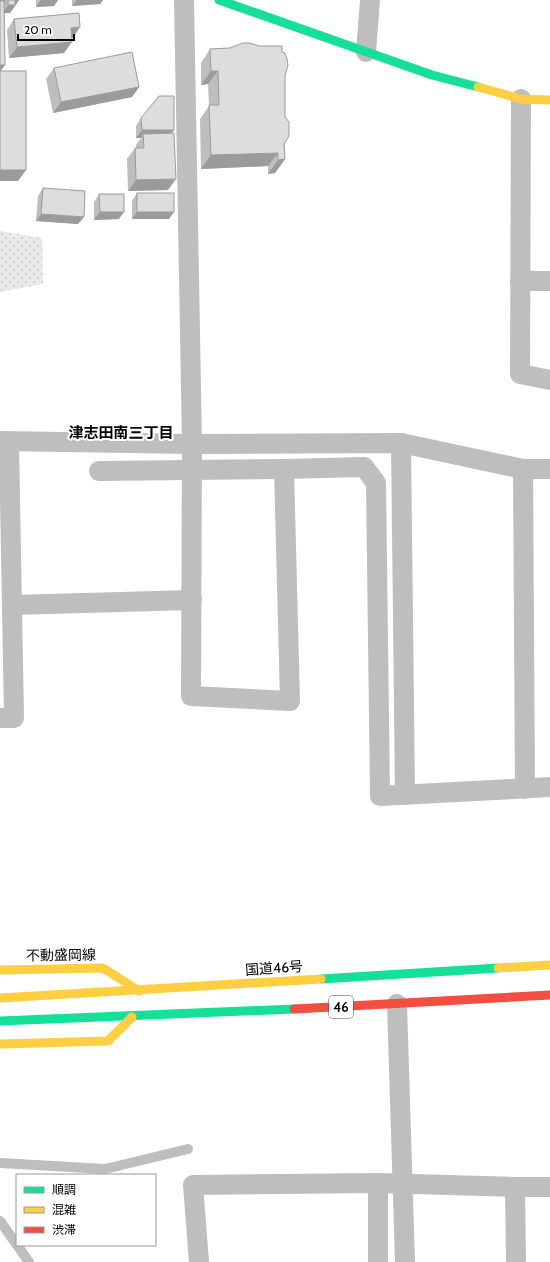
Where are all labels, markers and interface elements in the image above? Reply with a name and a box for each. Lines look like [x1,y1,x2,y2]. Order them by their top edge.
scale bar [18,16,74,42]
text: 20 m [24,22,52,37]
district label: 津志田南三丁目 [68,424,174,442]
street label: 不動盛岡線 [26,945,96,965]
street label: 国道46号 [244,957,304,979]
road number: 46 [329,996,353,1018]
legend [16,1174,156,1246]
text: 順調 [52,1182,76,1197]
text: 混雑 [52,1202,76,1217]
text: 渋滞 [52,1222,76,1237]

